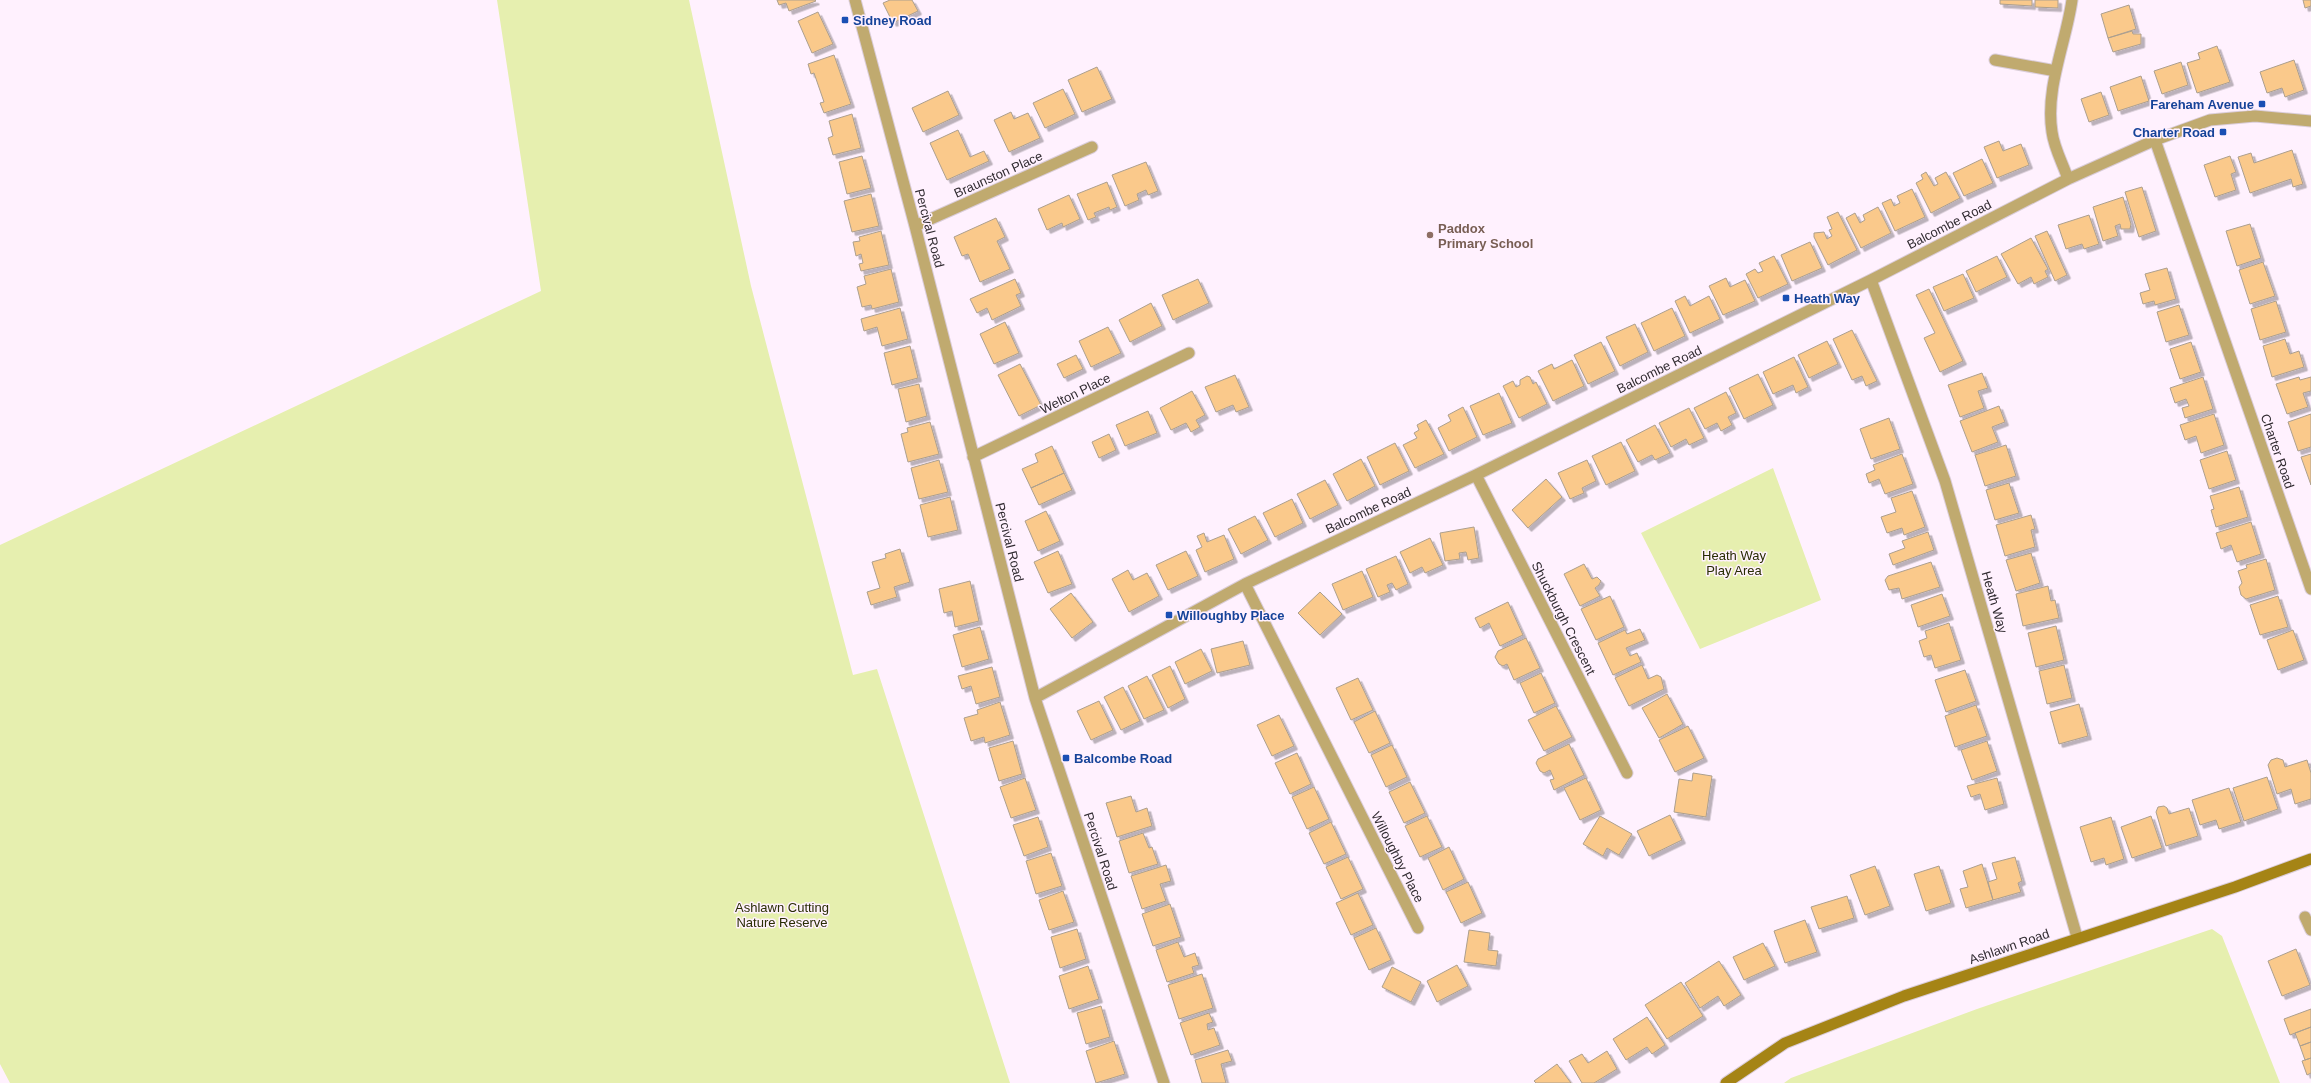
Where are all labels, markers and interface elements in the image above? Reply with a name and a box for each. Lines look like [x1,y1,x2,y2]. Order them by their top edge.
place label: Sidney Road [853,13,932,28]
marker: Sidney Road [840,15,850,25]
place label: Fareham Avenue [2150,97,2254,112]
marker: Fareham Avenue [2257,99,2267,109]
place label: Charter Road [2133,125,2215,140]
marker: Charter Road [2218,127,2228,137]
street label: Braunston Place [952,148,1045,201]
street label: Percival Road [912,187,947,269]
street label: Balcombe Road [1905,197,1994,252]
place label: Paddox Primary School [1438,221,1533,251]
marker: Paddox Primary School [1425,230,1435,240]
place label: Heath Way [1794,291,1861,306]
marker: Heath Way [1781,293,1791,303]
street label: Balcombe Road [1614,342,1704,396]
street label: Welton Place [1038,370,1113,417]
street label: Charter Road [2258,412,2297,491]
street label: Balcombe Road [1323,484,1413,537]
street label: Percival Road [992,501,1027,583]
park label: Heath Way Play Area [1702,548,1766,578]
street label: Shuckburgh Crescent [1528,559,1599,678]
street label: Heath Way [1979,569,2011,635]
place label: Willoughby Place [1177,608,1285,623]
marker: Willoughby Place [1164,610,1174,620]
place label: Balcombe Road [1074,751,1172,766]
marker: Balcombe Road [1061,753,1071,763]
street label: Willoughby Place [1368,809,1427,905]
street label: Percival Road [1081,810,1120,892]
park label: Ashlawn Cutting Nature Reserve [735,900,829,930]
street label: Ashlawn Road [1967,926,2051,967]

